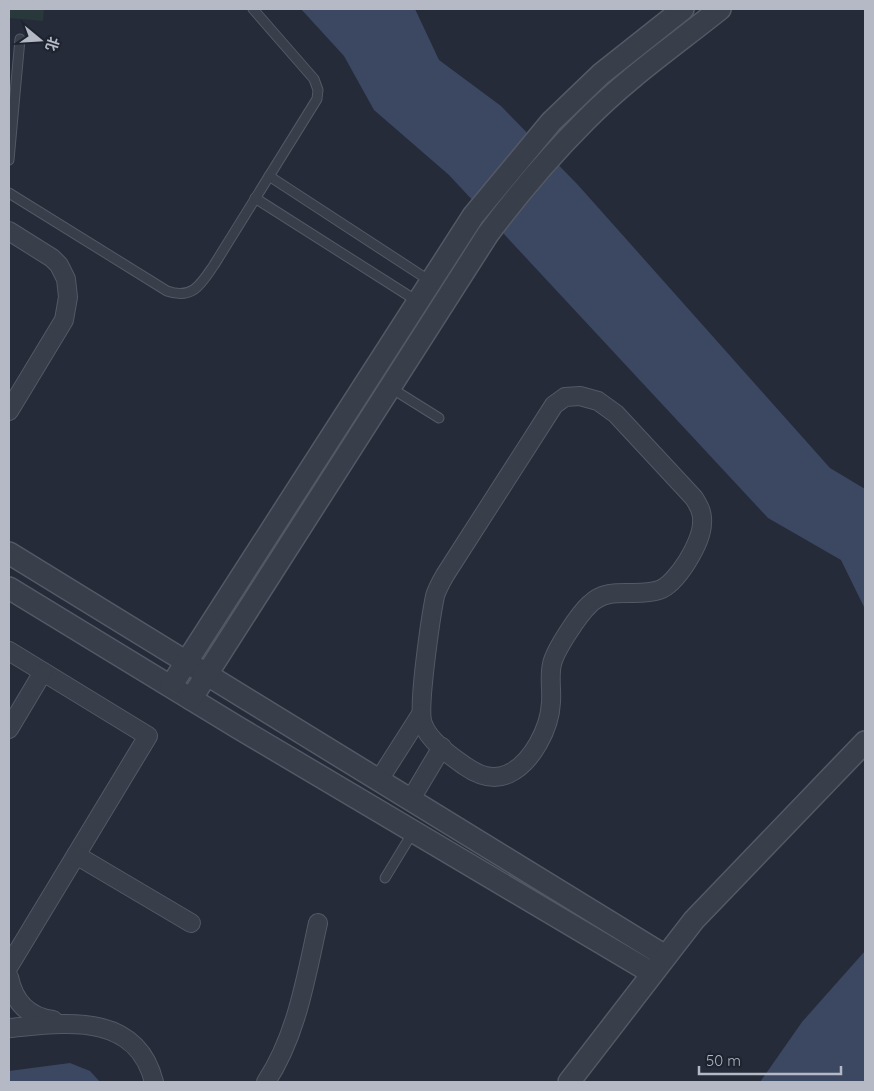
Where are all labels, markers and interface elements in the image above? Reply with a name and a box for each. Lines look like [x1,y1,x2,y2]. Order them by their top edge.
north arrow [15,15,65,65]
text: 北 [42,35,63,53]
scale bar [699,1044,842,1076]
text: 50 m [706,1051,741,1070]

